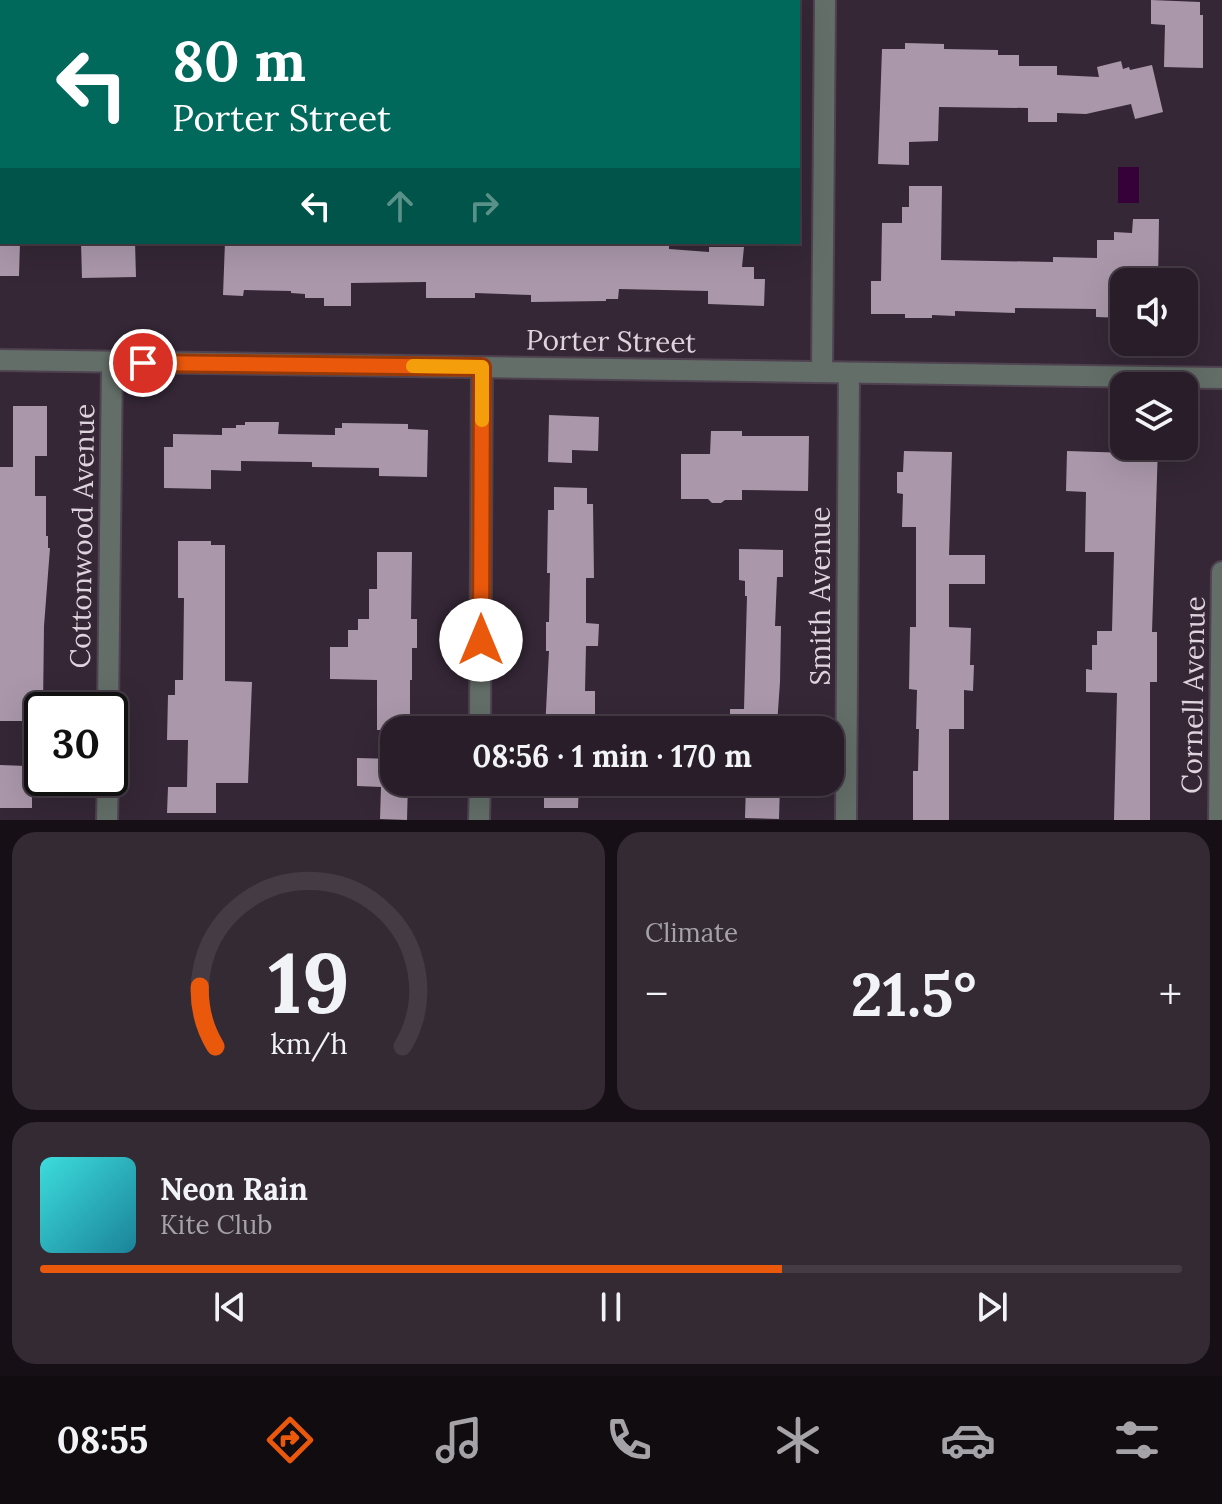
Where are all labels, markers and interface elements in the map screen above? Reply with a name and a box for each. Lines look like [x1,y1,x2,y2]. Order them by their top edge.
text: 80 m [172,25,306,96]
icon: left [40,32,144,136]
text: Porter Street [172,95,391,141]
icon: left [294,184,338,228]
icon: ahead [378,184,422,228]
icon: right [462,184,506,228]
map controls [1110,268,1198,460]
button: sound [1110,268,1198,356]
street label: Porter Street [526,322,697,360]
pin [109,329,177,397]
icon: arrive [121,341,165,385]
button: layers [1110,372,1198,460]
street label: Cottonwood Avenue [62,403,102,669]
street label: Smith Avenue [802,506,838,686]
street label: Cornell Avenue [1173,596,1213,794]
position arrow [439,598,523,682]
speed limit sign: 30 [24,692,128,796]
text: 08:56 · 1 min · 170 m [472,737,752,775]
text: Climate [645,916,738,949]
text: 19 [268,929,349,1036]
text: 21.5° [851,956,976,1032]
text: − [645,966,668,1022]
text: + [1159,966,1182,1022]
text: km/h [270,1025,347,1062]
text: Neon Rain [160,1170,308,1208]
text: Kite Club [160,1208,272,1241]
icon: previous [208,1285,252,1329]
icon: pause [589,1285,633,1329]
icon: next [970,1285,1014,1329]
icon: directions [262,1412,318,1468]
icon: music [431,1412,487,1468]
icon: phone [601,1412,657,1468]
icon: climate [770,1412,826,1468]
icon: car [940,1412,996,1468]
icon: filters [1109,1412,1165,1468]
text: 08:55 [57,1417,148,1463]

